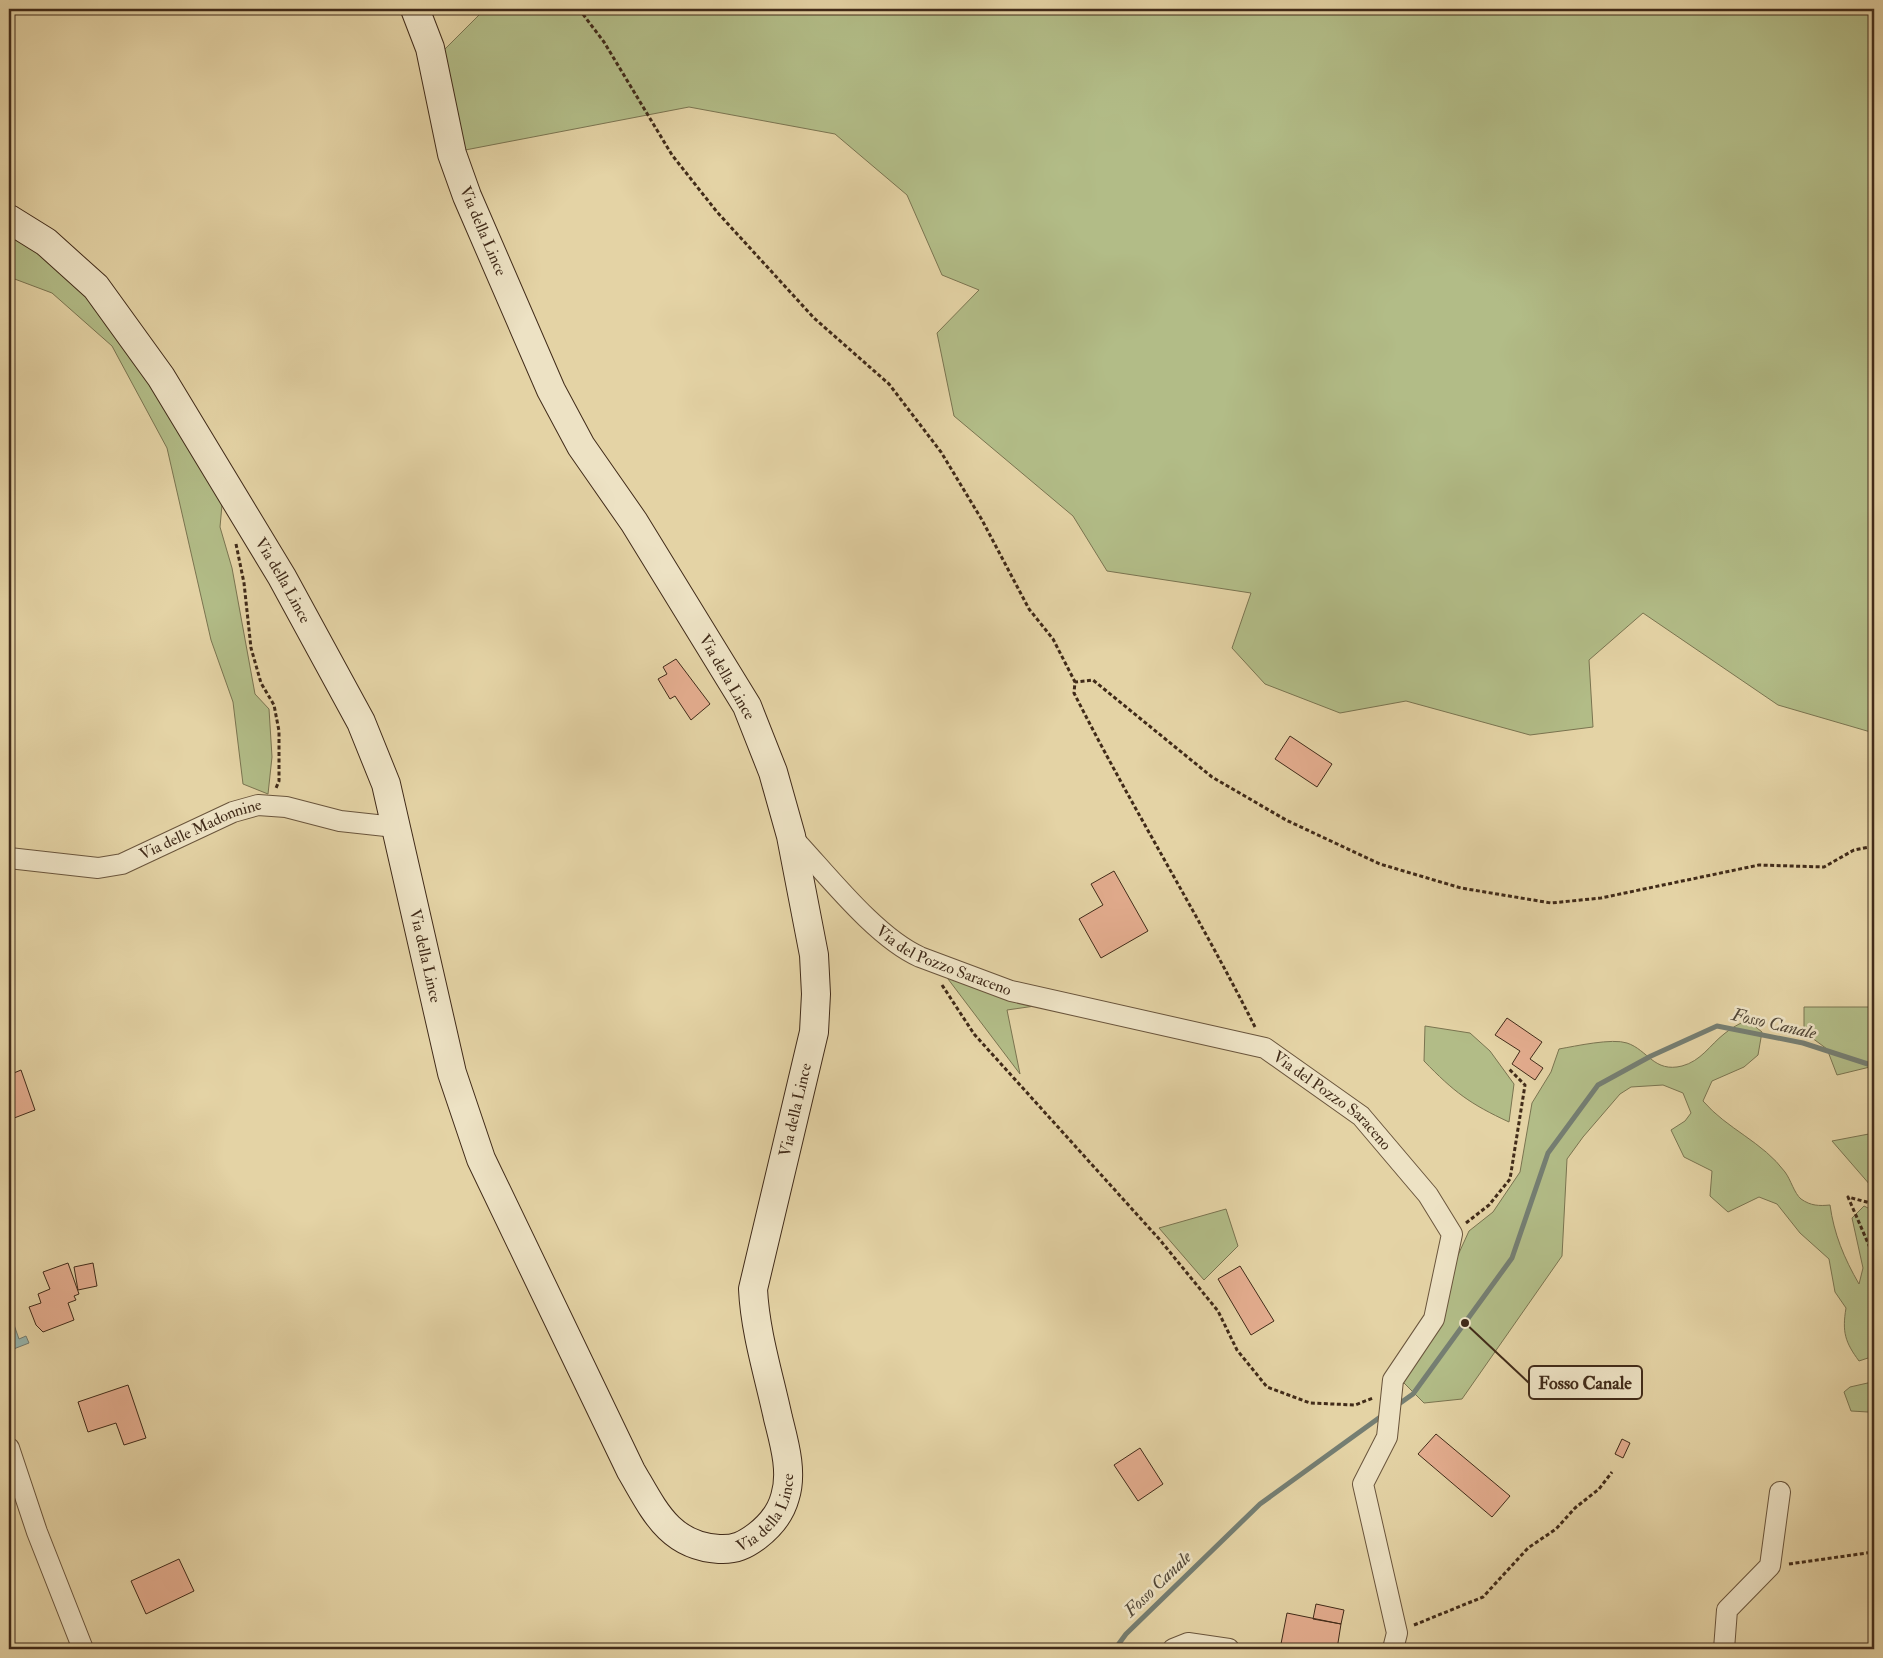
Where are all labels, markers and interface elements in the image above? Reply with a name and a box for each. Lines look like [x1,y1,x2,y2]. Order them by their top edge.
street label: Via della Lince [455,183,511,279]
street label: Via della Lince [250,534,315,627]
street label: Via della Lince [694,631,760,724]
street label: Via delle Madonnine [136,794,264,864]
street label: Via della Lince [405,907,446,1005]
street label: Via del Pozzo Saraceno [872,921,1015,1000]
water label: Fosso Canale [1729,1003,1819,1045]
street label: Via del Pozzo Saraceno [1269,1047,1396,1155]
street label: Via della Lince [775,1061,816,1159]
callout: Fosso Canale [1529,1366,1642,1399]
text: Fosso Canale [1538,1372,1632,1395]
street label: Via della Lince [733,1473,798,1557]
water label: Fosso Canale [1119,1545,1197,1623]

